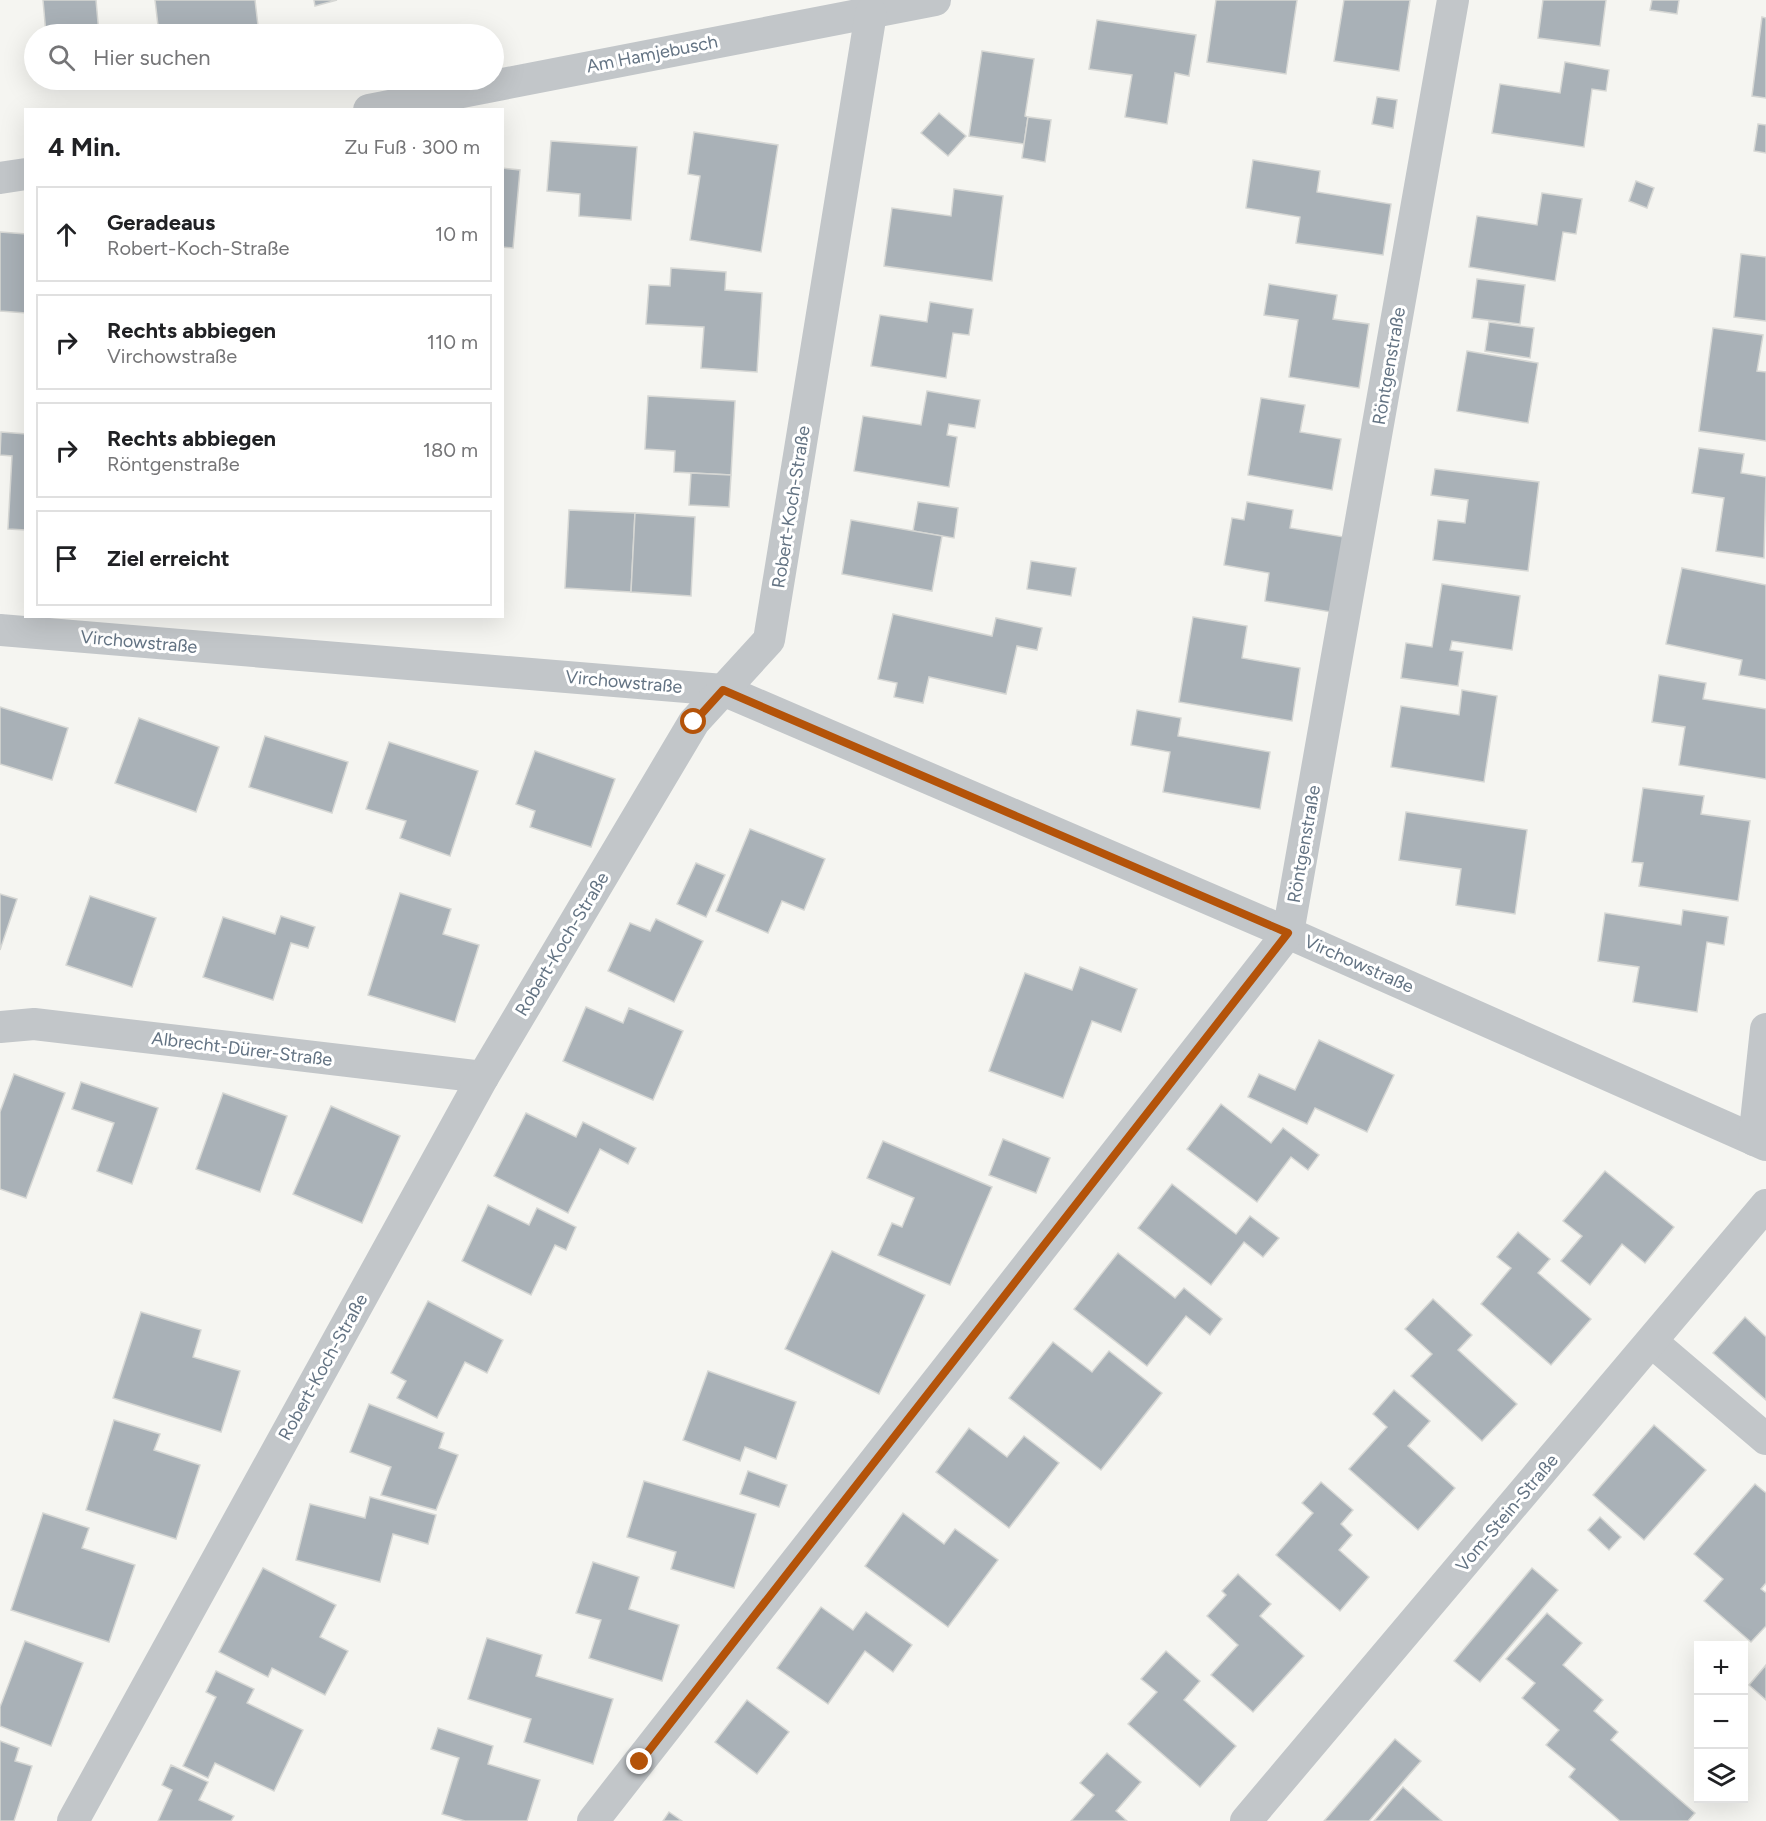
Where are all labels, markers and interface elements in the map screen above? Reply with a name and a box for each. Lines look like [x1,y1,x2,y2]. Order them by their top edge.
search box [24,24,504,90]
street label: Am Hamjebusch [584,30,720,78]
icon: search [45,41,78,74]
text: Hier suchen [93,44,211,71]
text: 4 Min. [48,131,121,163]
text: Zu Fuß · 300 m [345,135,480,159]
text: Geradeaus [107,209,215,236]
icon: ahead [50,218,83,251]
text: 10 m [435,222,478,246]
text: Robert-Koch-Straße [107,236,289,260]
street label: Röntgenstraße [1368,305,1410,427]
text: Rechts abbiegen [107,317,276,344]
icon: right [50,326,83,359]
text: 110 m [427,330,478,354]
text: Virchowstraße [107,344,237,368]
street label: Robert-Koch-Straße [767,424,815,590]
text: Rechts abbiegen [107,425,276,452]
icon: right [50,434,83,467]
text: 180 m [423,438,478,462]
text: Röntgenstraße [107,452,240,476]
icon: arrive [50,542,83,575]
text: Ziel erreicht [107,545,230,572]
street label: Virchowstraße [80,626,199,658]
street label: Virchowstraße [565,666,684,698]
route start [680,708,706,734]
street label: Röntgenstraße [1283,783,1325,905]
street label: Robert-Koch-Straße [510,868,614,1020]
street label: Virchowstraße [1301,930,1417,998]
street label: Albrecht-Dürer-Straße [150,1027,334,1071]
street label: Robert-Koch-Straße [274,1290,372,1444]
street label: Vom-Stein-Straße [1451,1449,1563,1577]
map controls [1694,1641,1748,1803]
button: + [1694,1641,1748,1695]
button: − [1694,1695,1748,1749]
route end [626,1748,652,1774]
button: layers [1694,1749,1748,1803]

